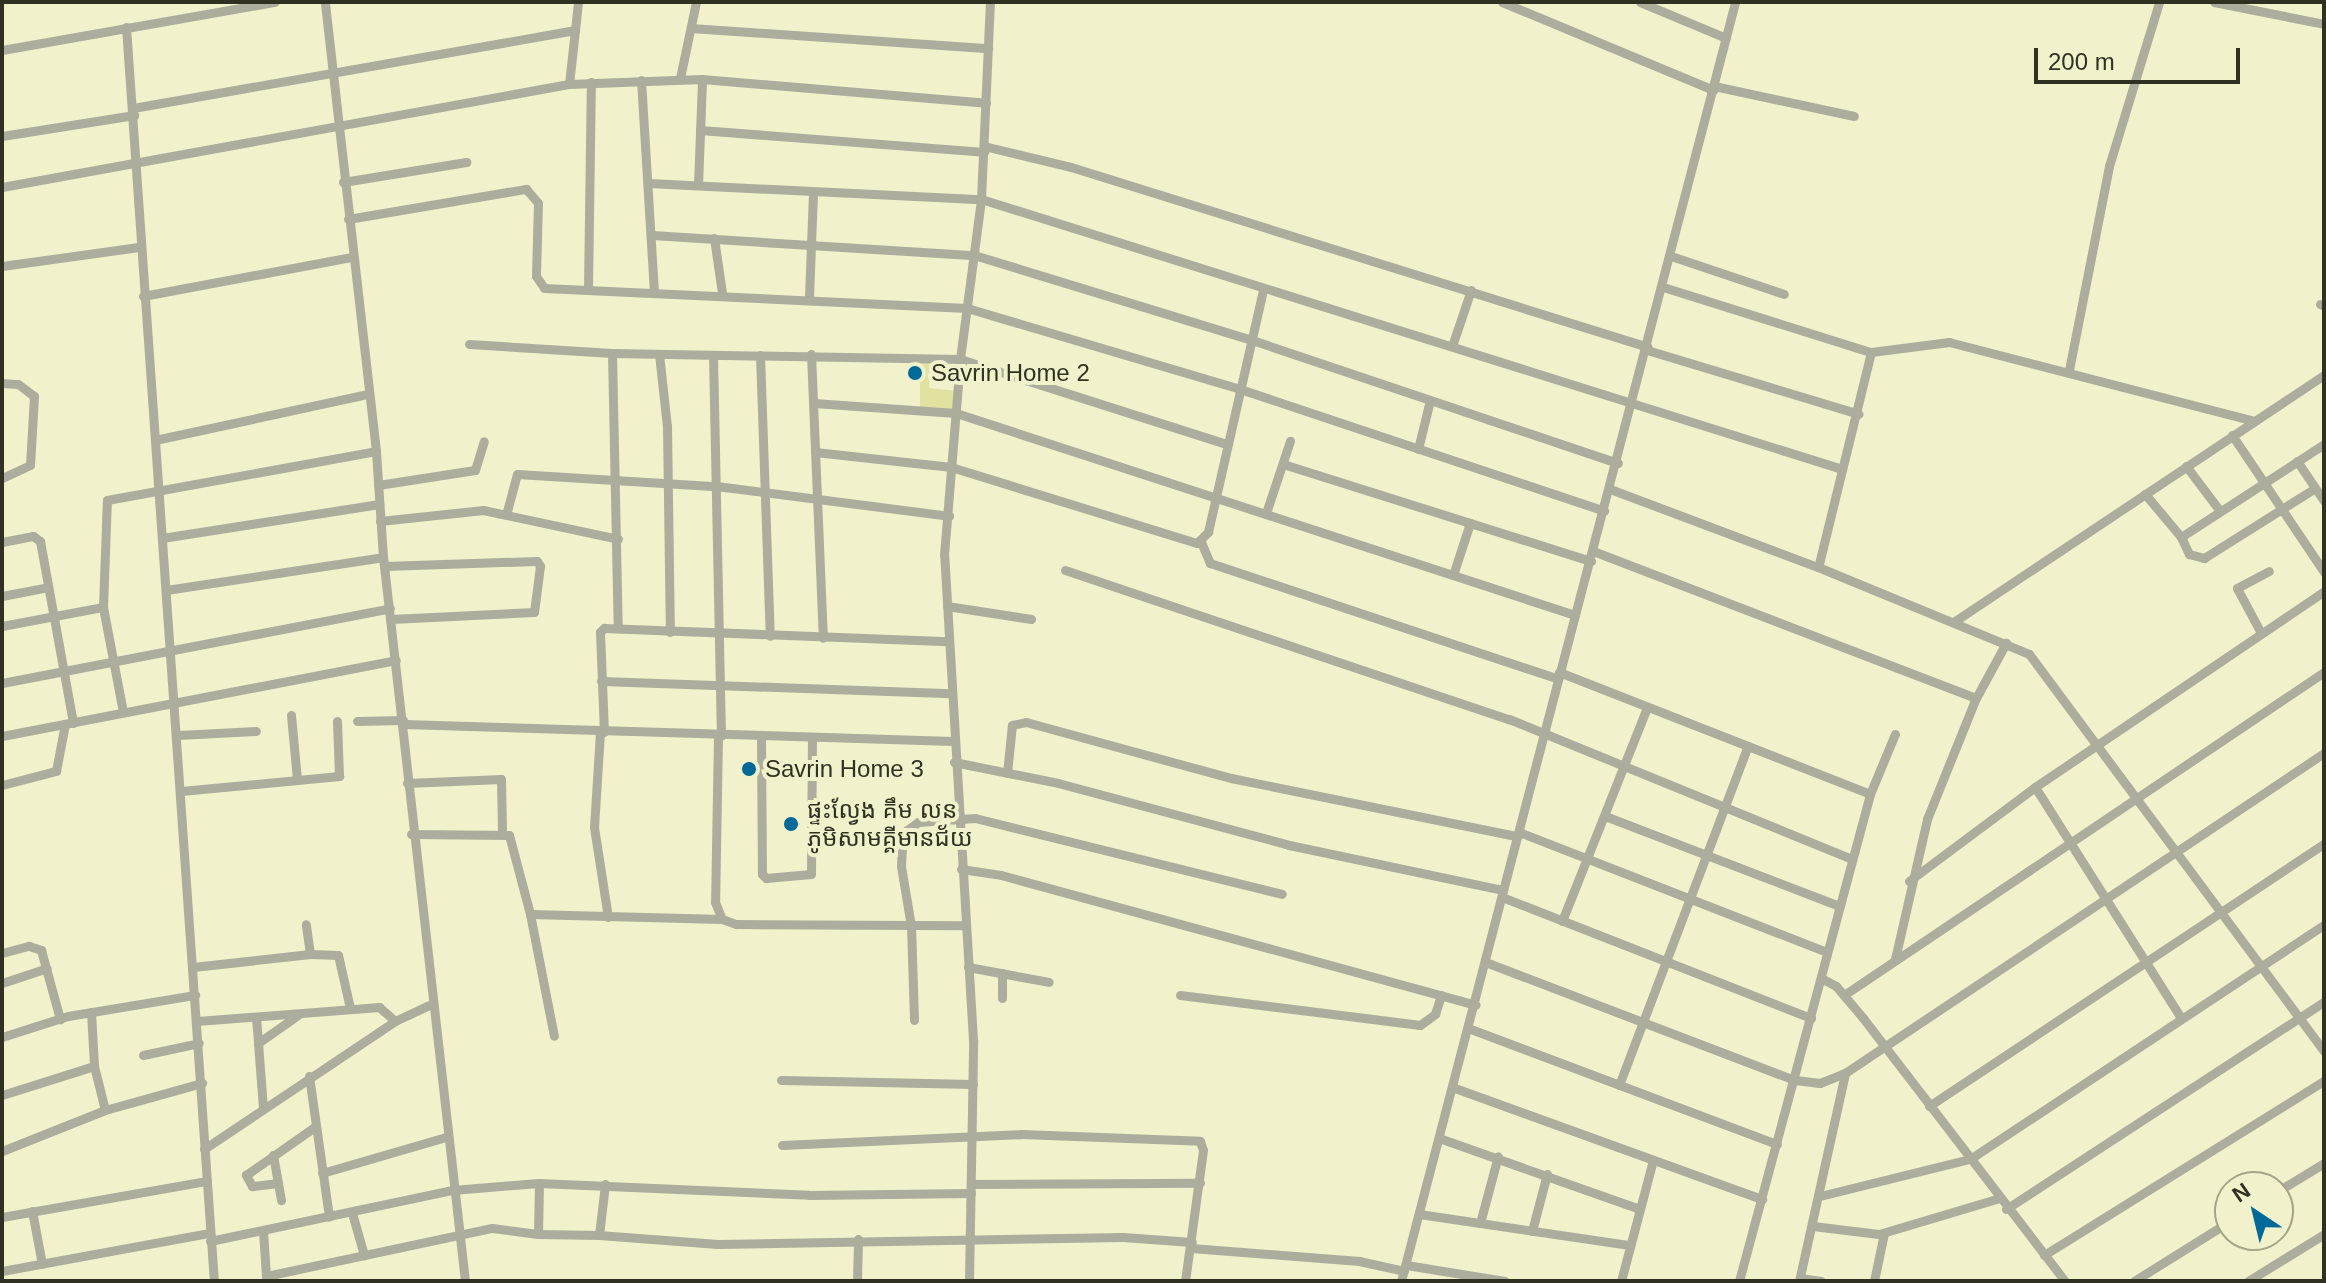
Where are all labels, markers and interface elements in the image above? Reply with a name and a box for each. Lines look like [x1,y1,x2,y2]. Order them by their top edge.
scale bar [2038,32,2244,82]
text: 200 m [2048,48,2115,75]
place label: Savrin Home 2 [931,359,1090,387]
marker: Savrin Home 2 [906,364,924,382]
place label: Savrin Home 3 [765,755,924,783]
marker: Savrin Home 3 [740,760,758,778]
place label: ផ្ទះល្វែង គឹម លន ភូមិសាមគ្គីមានជ័យ [807,796,973,852]
marker: ផ្ទះល្វែង គឹម លន ភូមិសាមគ្គីមានជ័យ [782,815,800,833]
north arrow [2214,1171,2294,1251]
text: N [2227,1178,2255,1207]

